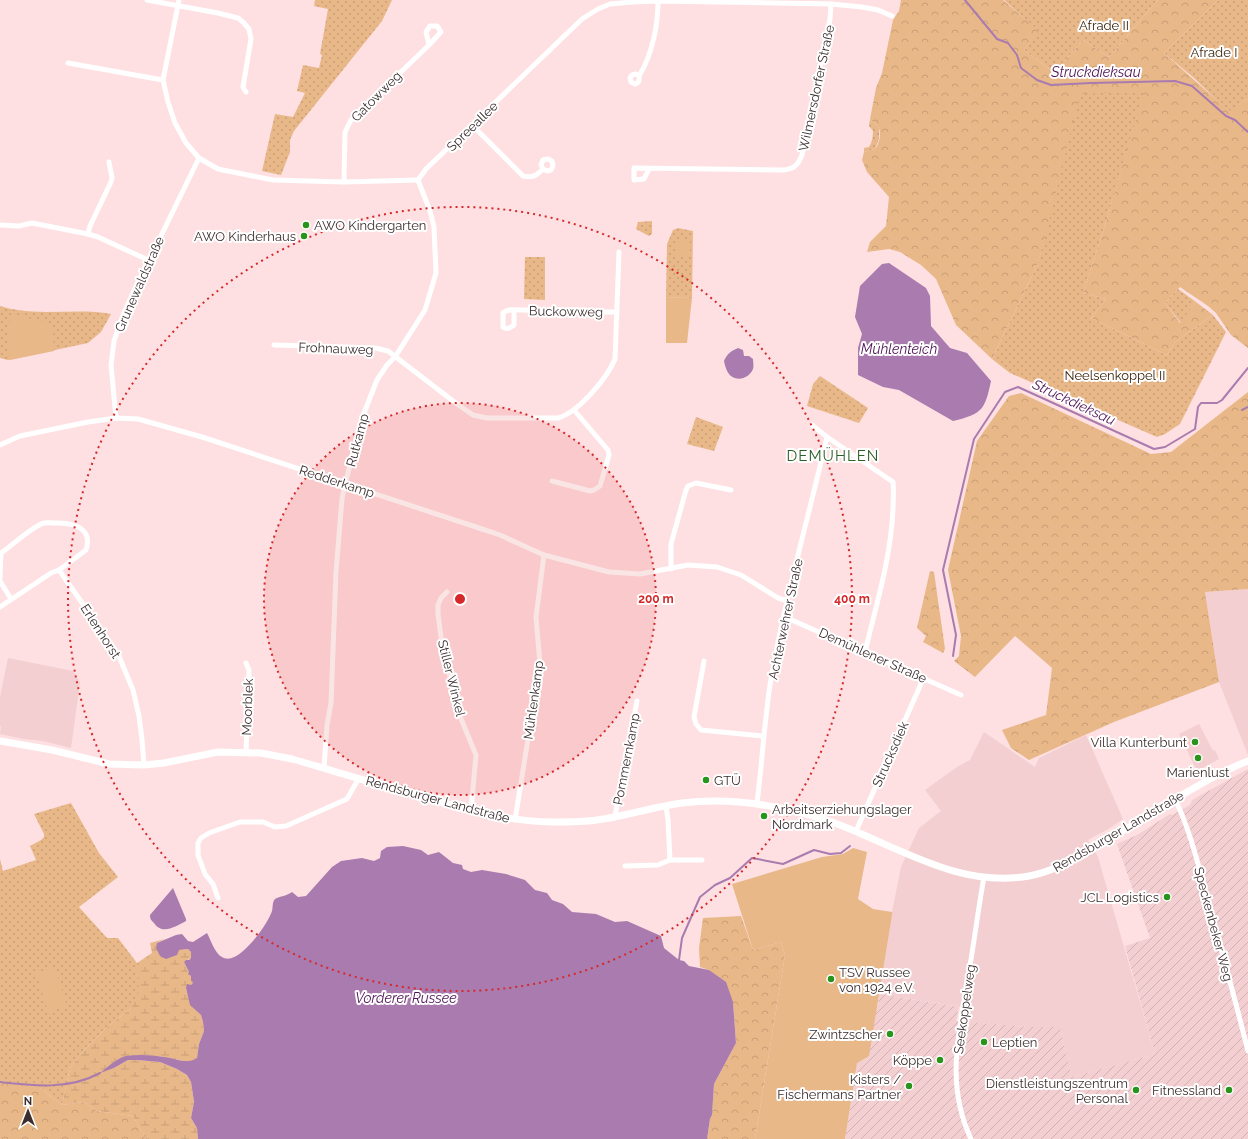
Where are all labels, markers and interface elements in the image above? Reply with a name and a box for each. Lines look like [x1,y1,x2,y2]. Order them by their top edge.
park label: Afrade II [1079,18,1129,33]
street label: Wilmersdorfer Straße [796,23,837,153]
park label: Afrade I [1191,45,1237,60]
water label: Struckdieksau [1050,64,1141,80]
street label: Gatowweg [348,68,405,125]
street label: Spreeallee [444,98,501,154]
place label: AWO Kindergarten [314,218,426,233]
marker: AWO Kindergarten [301,220,311,230]
place label: AWO Kinderhaus [194,229,296,244]
marker: AWO Kinderhaus [299,231,309,241]
street label: Grunewaldstraße [112,234,167,334]
street label: Buckowweg [529,303,603,320]
street label: Frohnauweg [298,340,374,357]
water label: Mühlenteich [861,341,937,357]
park label: Neelsenkoppel II [1064,368,1166,383]
water label: Struckdieksau [1029,375,1118,428]
street label: Rutkamp [343,412,372,468]
district label: DEMÜHLEN [787,446,879,465]
street label: Redderkamp [297,462,376,501]
street label: Achterwehrer Straße [765,557,806,681]
centre of rings [453,592,467,606]
text: 200 m [638,592,674,606]
text: 400 m [834,592,870,606]
street label: Erlenhorst [77,601,124,662]
street label: Demühlener Straße [816,625,929,686]
street label: Stiller Winkel [435,638,468,718]
street label: Mühlenkamp [521,660,546,740]
street label: Moorblek [239,678,256,736]
street label: Pommernkamp [610,712,643,806]
street label: Strucksdiek [869,719,912,789]
place label: Villa Kunterbunt [1090,735,1188,750]
marker: Villa Kunterbunt [1190,737,1200,747]
marker: Marienlust [1193,753,1203,763]
place label: Marienlust [1167,765,1230,780]
place label: GTÜ [714,772,741,788]
street label: Rendsburger Landstraße [364,773,512,826]
marker: GTÜ [701,775,711,785]
street label: Rendsburger Landstraße [1050,788,1187,875]
place label: Arbeitserziehungslager Nordmark [772,802,912,832]
marker: Arbeitserziehungslager Nordmark [759,811,769,821]
street label: Speckenbeker Weg [1191,865,1236,983]
place label: JCL Logistics [1080,890,1159,905]
marker: JCL Logistics [1162,892,1172,902]
street label: Seekoppelweg [951,963,978,1055]
place label: TSV Russee von 1924 e.V. [839,965,914,995]
marker: TSV Russee von 1924 e.V. [826,974,836,984]
water label: Vorderer Russee [355,990,457,1006]
place label: Zwintzscher [809,1027,882,1042]
marker: Zwintzscher [885,1029,895,1039]
place label: Leptien [992,1035,1037,1050]
marker: Leptien [979,1037,989,1047]
place label: Köppe [893,1053,932,1068]
marker: Köppe [935,1055,945,1065]
place label: Kisters / Fischermans Partner [777,1072,901,1102]
place label: Dienstleistungszentrum Personal [986,1076,1128,1106]
marker: Kisters / Fischermans Partner [904,1081,914,1091]
place label: Fitnessland [1152,1083,1221,1098]
marker: Dienstleistungszentrum Personal [1131,1085,1141,1095]
marker: Fitnessland [1224,1085,1234,1095]
north arrow [8,1091,48,1131]
text: N [24,1095,32,1108]

